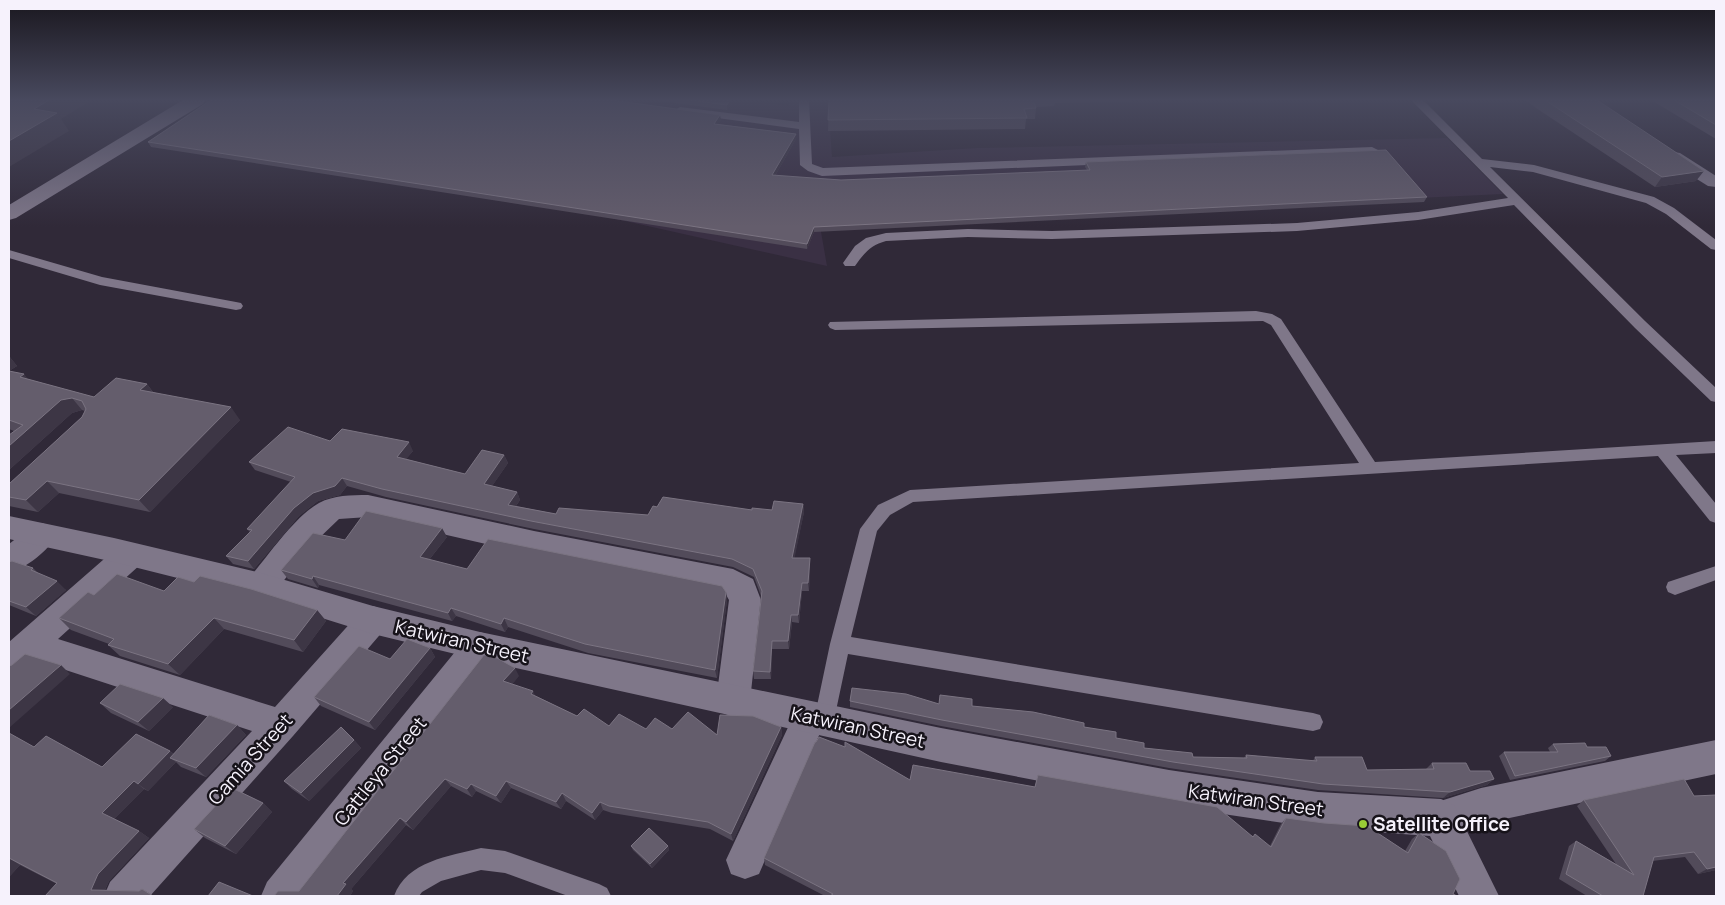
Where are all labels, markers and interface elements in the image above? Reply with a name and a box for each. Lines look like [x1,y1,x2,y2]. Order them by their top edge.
street label: Katwiran Street [393,613,531,669]
street label: Katwiran Street [789,700,927,754]
street label: Camia Street [202,708,298,810]
street label: Cattleya Street [328,711,432,831]
street label: Katwiran Street [1187,778,1325,822]
place label: Satellite Office [1373,811,1510,837]
marker: Satellite Office [1357,818,1369,830]

